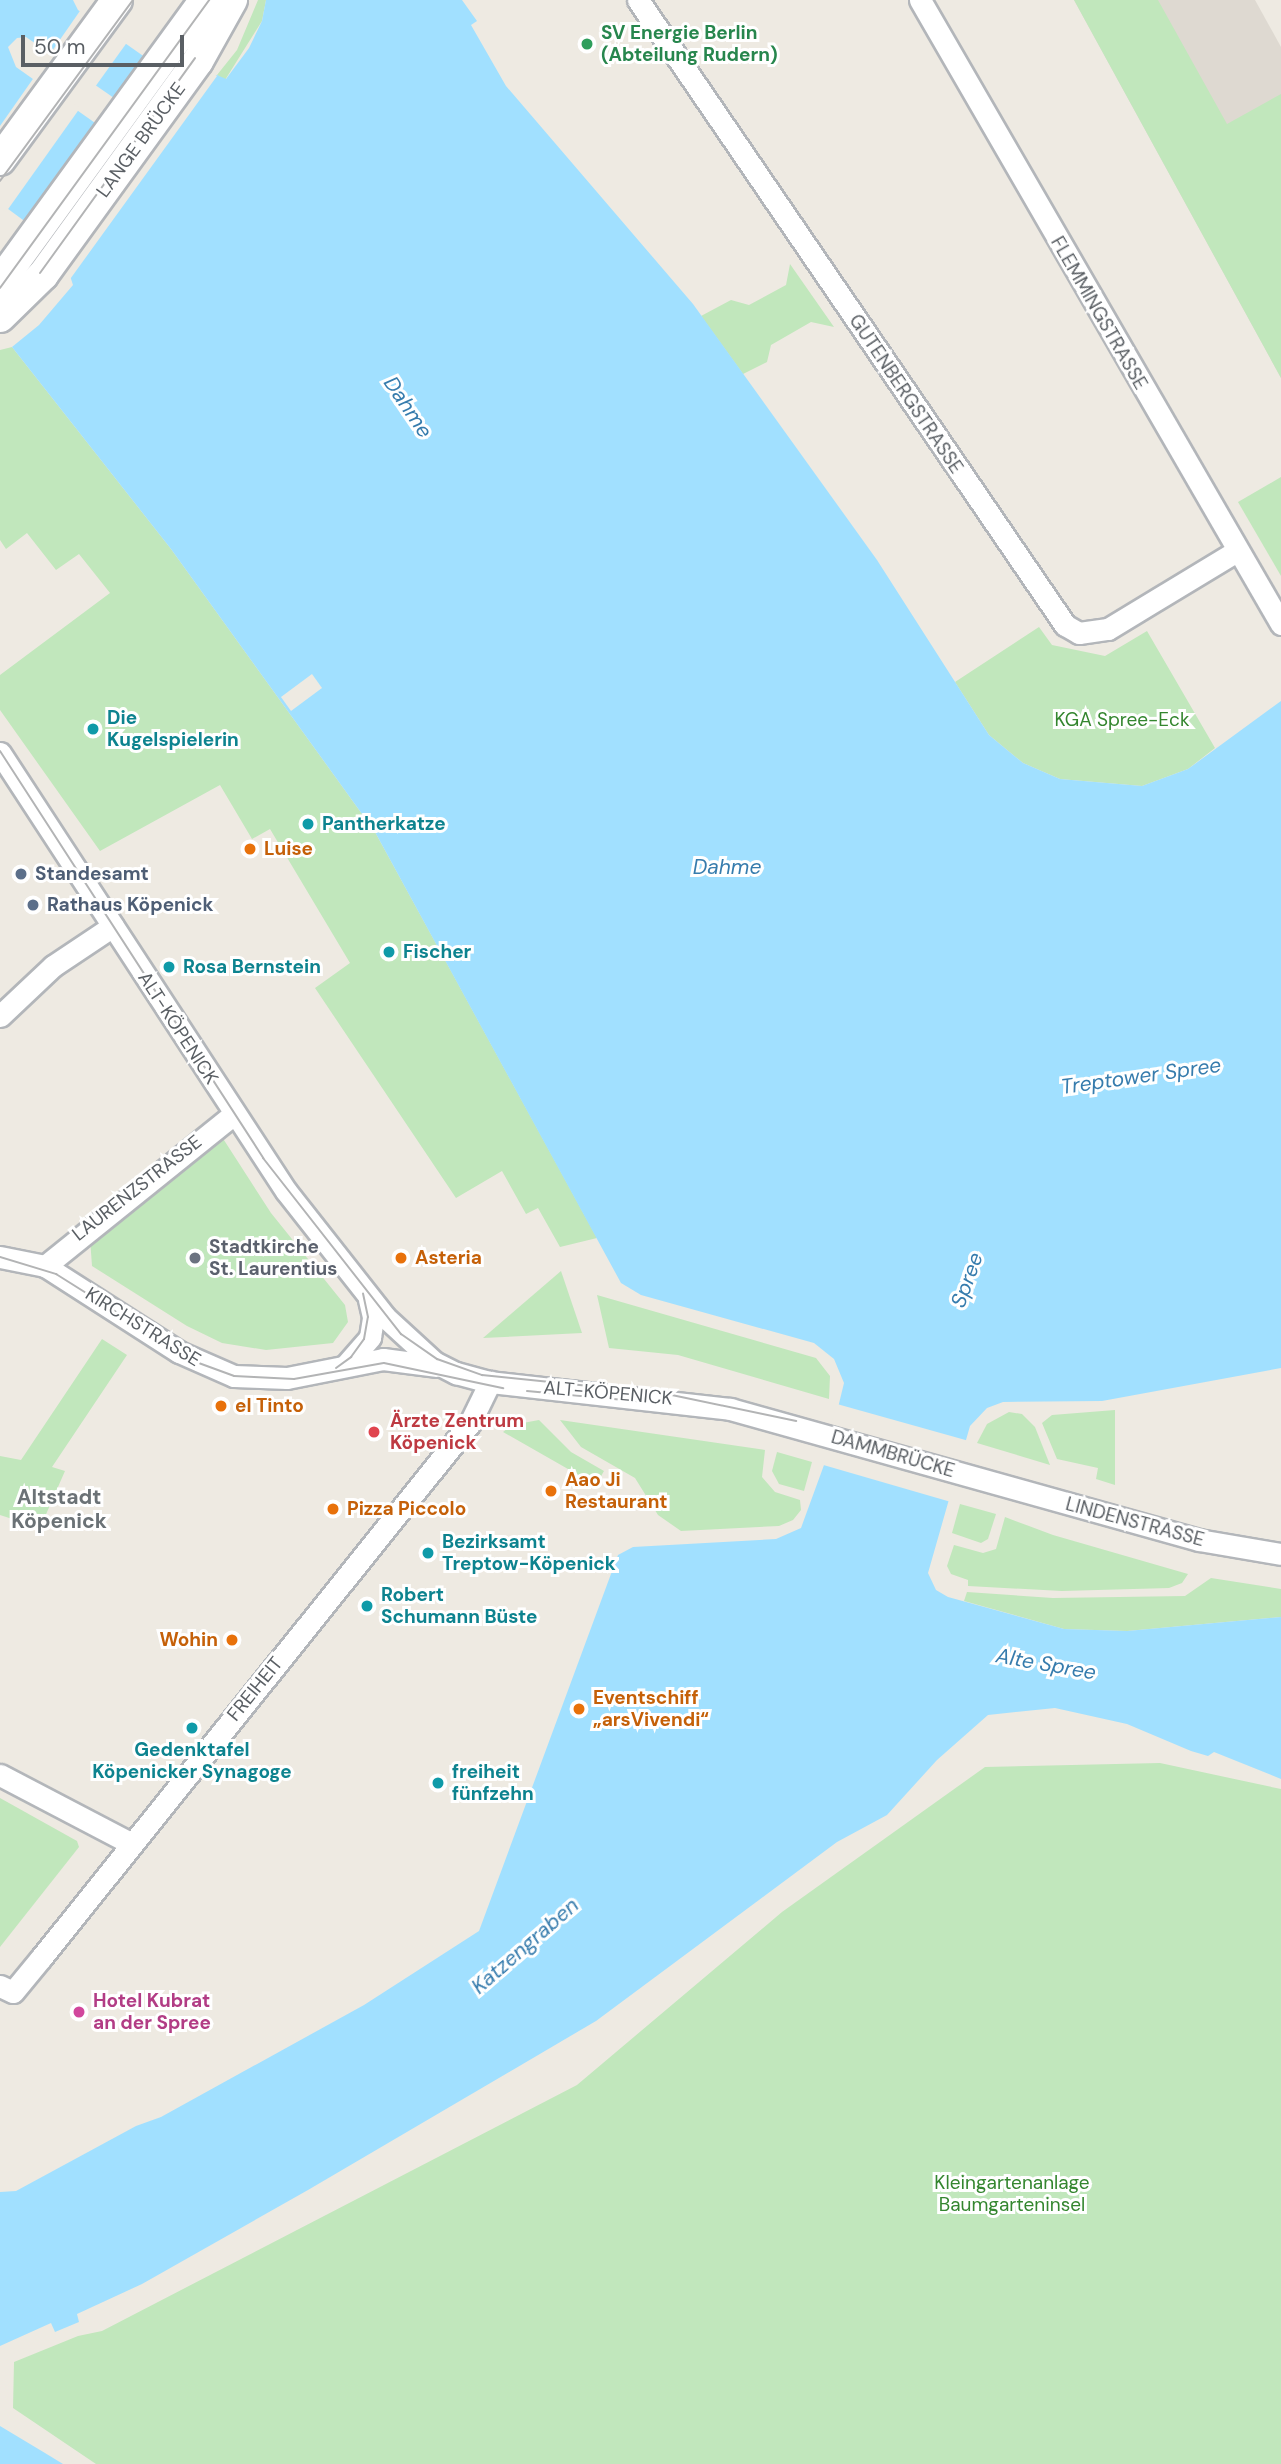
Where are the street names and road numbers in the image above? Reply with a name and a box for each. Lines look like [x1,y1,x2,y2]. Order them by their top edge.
street label: LANGE BRÜCKE [92,78,190,202]
street label: FLEMMINGSTRASSE [1046,232,1152,394]
street label: GUTENBERGSTRASSE [844,310,968,478]
street label: ALT-KÖPENICK [133,967,223,1089]
street label: LAURENZSTRASSE [68,1130,206,1246]
street label: KIRCHSTRASSE [81,1283,205,1371]
street label: ALT-KÖPENICK [542,1376,674,1410]
street label: DAMMBRÜCKE [829,1425,957,1483]
street label: LINDENSTRASSE [1063,1493,1207,1551]
street label: FREIHEIT [222,1653,288,1725]

